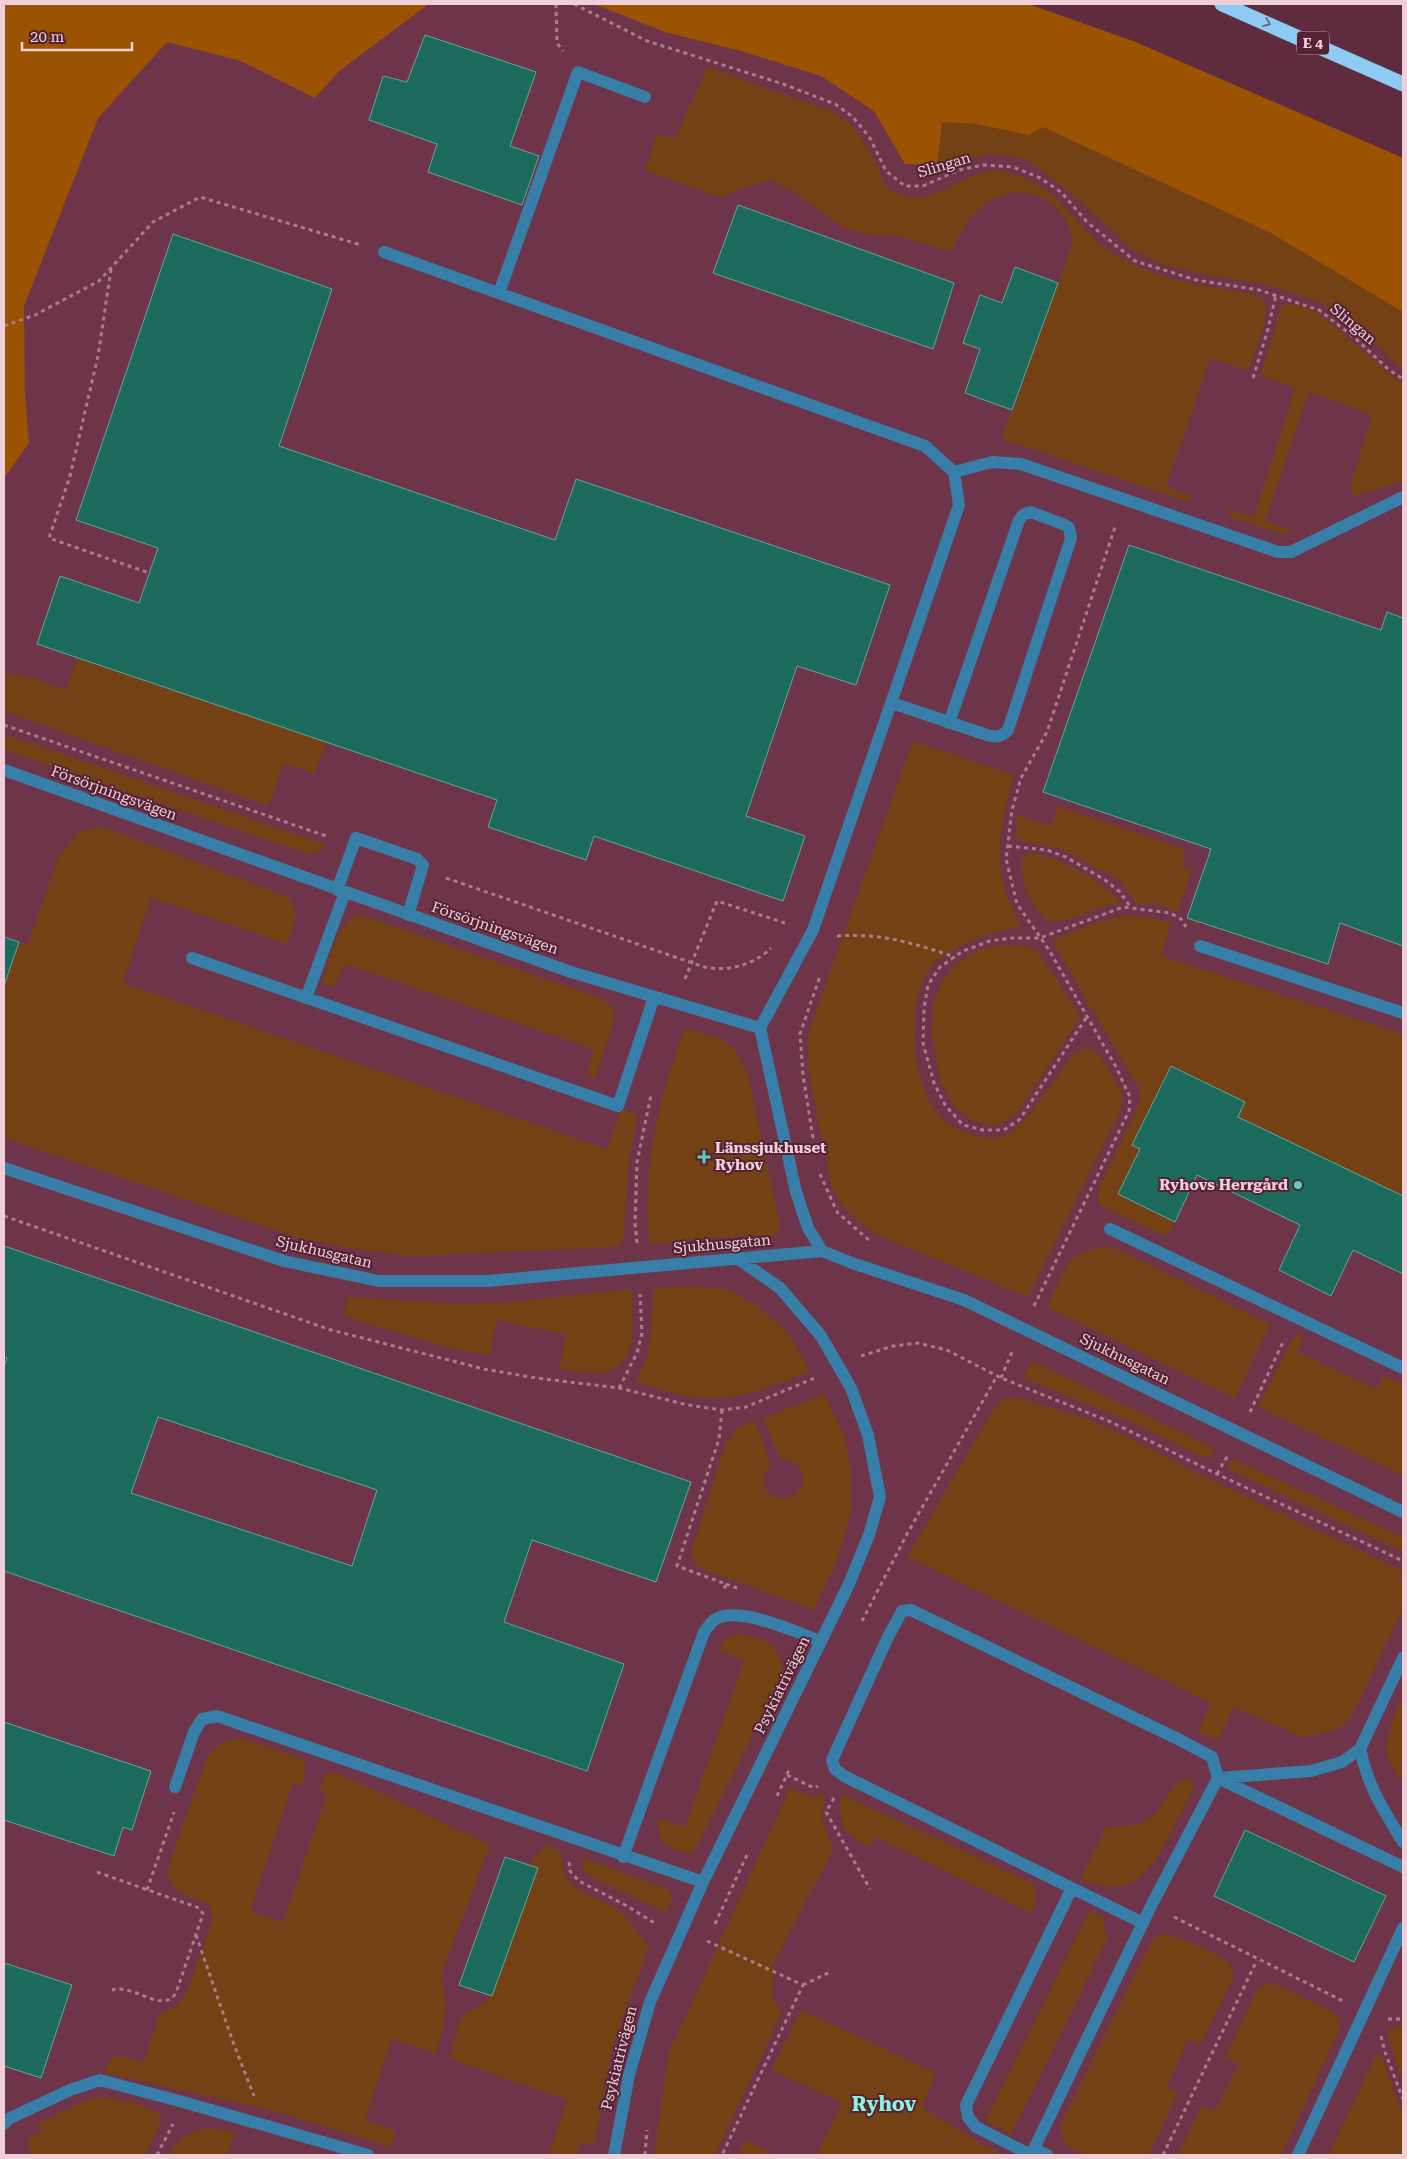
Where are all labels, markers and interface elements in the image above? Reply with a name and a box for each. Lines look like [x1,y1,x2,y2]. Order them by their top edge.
one-way arrow [1262,17,1271,27]
scale bar [22,20,132,52]
text: 20 m [30,28,65,46]
road number: E 4 [1297,32,1329,54]
street label: Slingan [915,148,973,182]
street label: Slingan [1326,300,1380,349]
street label: Försörjningsvägen [49,762,180,824]
street label: Försörjningsvägen [429,898,561,958]
place label: Länssjukhuset Ryhov [715,1139,826,1174]
marker: Länssjukhuset Ryhov [697,1150,711,1164]
place label: Ryhovs Herrgård [1159,1176,1288,1194]
marker: Ryhovs Herrgård [1292,1179,1304,1191]
street label: Sjukhusgatan [672,1231,772,1257]
street label: Sjukhusgatan [274,1232,374,1272]
street label: Sjukhusgatan [1077,1329,1173,1389]
street label: Psykiatrivägen [751,1633,814,1737]
street label: Psykiatrivägen [597,2004,641,2112]
district label: Ryhov [852,2092,916,2116]

